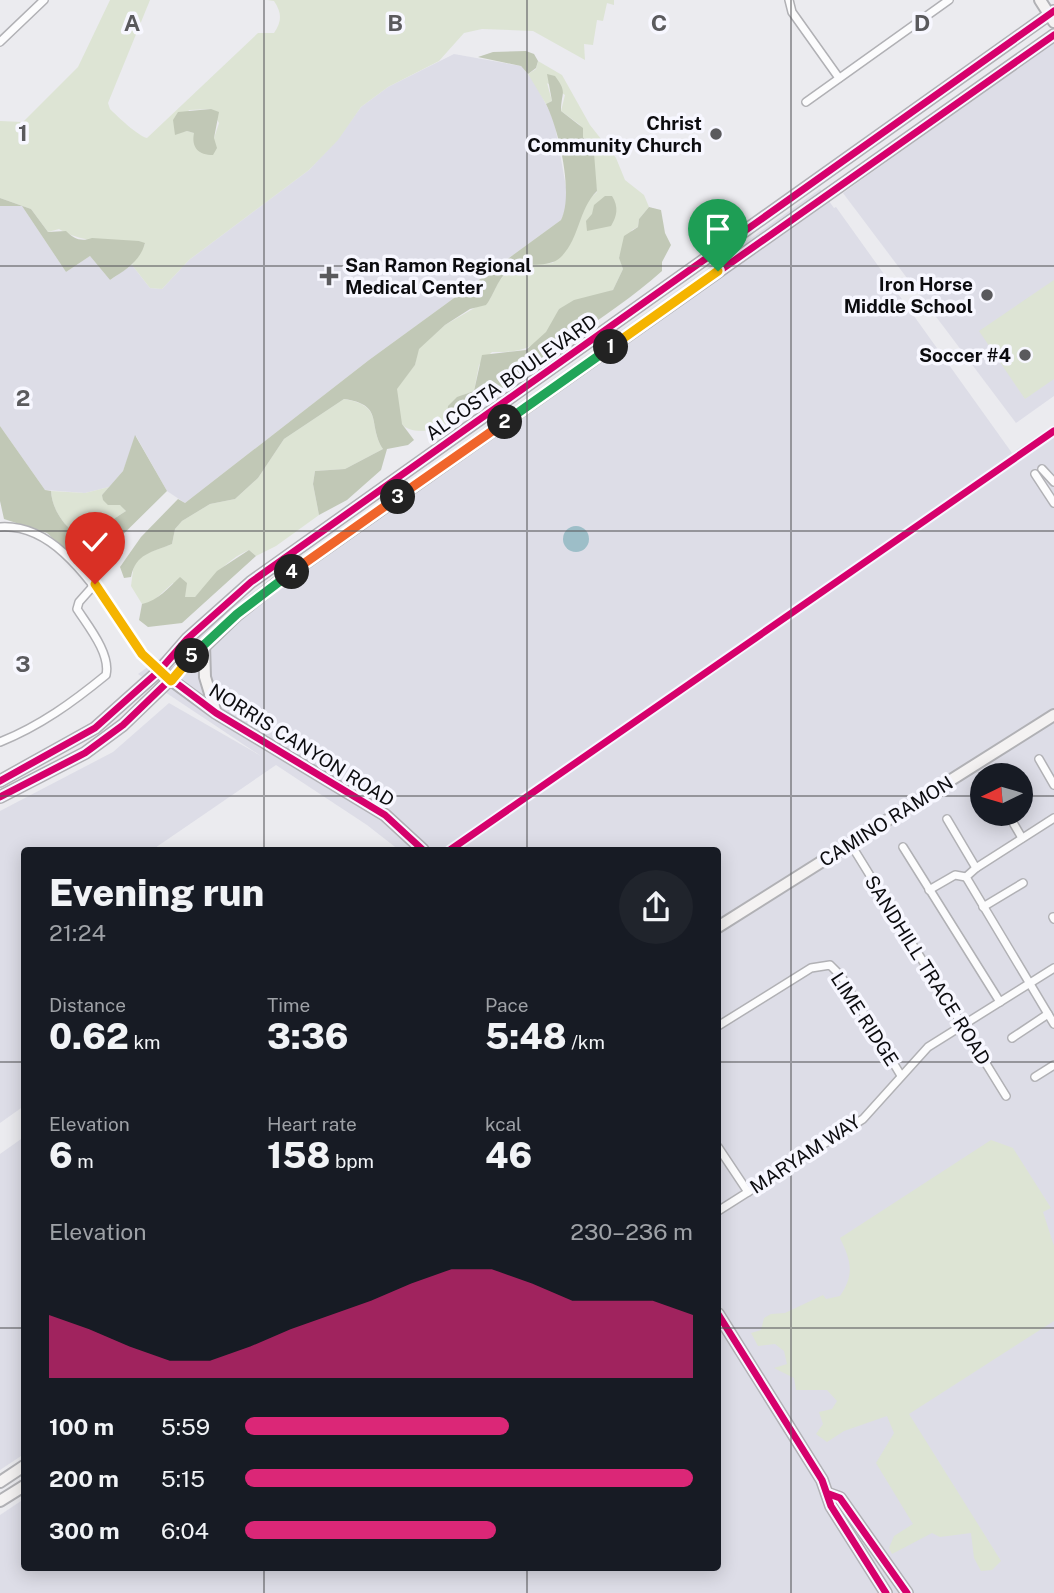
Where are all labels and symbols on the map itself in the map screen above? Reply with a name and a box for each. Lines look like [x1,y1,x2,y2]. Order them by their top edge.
text: A [124,9,141,36]
text: B [387,9,403,36]
text: C [651,9,667,36]
text: D [914,9,930,36]
place label: Christ Community Church [527,112,702,156]
text: 1 [18,119,28,146]
marker: Christ Community Church [708,126,724,142]
pin [688,199,748,271]
place label: San Ramon Regional Medical Center [345,254,532,298]
marker: San Ramon Regional Medical Center [319,266,339,286]
place label: Iron Horse Middle School [844,273,973,317]
marker: Iron Horse Middle School [979,287,995,303]
street label: ALCOSTA BOULEVARD [421,310,601,444]
pin: 1 [594,330,628,364]
place label: Soccer #4 [919,344,1011,366]
marker: Soccer #4 [1017,347,1033,363]
text: 2 [16,384,30,411]
pin: 2 [488,404,522,440]
pin: 3 [380,480,416,514]
pin [65,512,125,584]
pin: 4 [274,554,310,590]
pin: 5 [174,638,210,674]
text: 3 [15,650,31,677]
street label: NORRIS CANYON ROAD [205,679,399,811]
north arrow [970,763,1032,826]
street label: CAMINO RAMON [815,771,957,871]
street label: SANDHILL TRACE ROAD [861,871,995,1069]
street label: LIME RIDGE [827,968,903,1070]
street label: MARYAM WAY [746,1110,865,1198]

